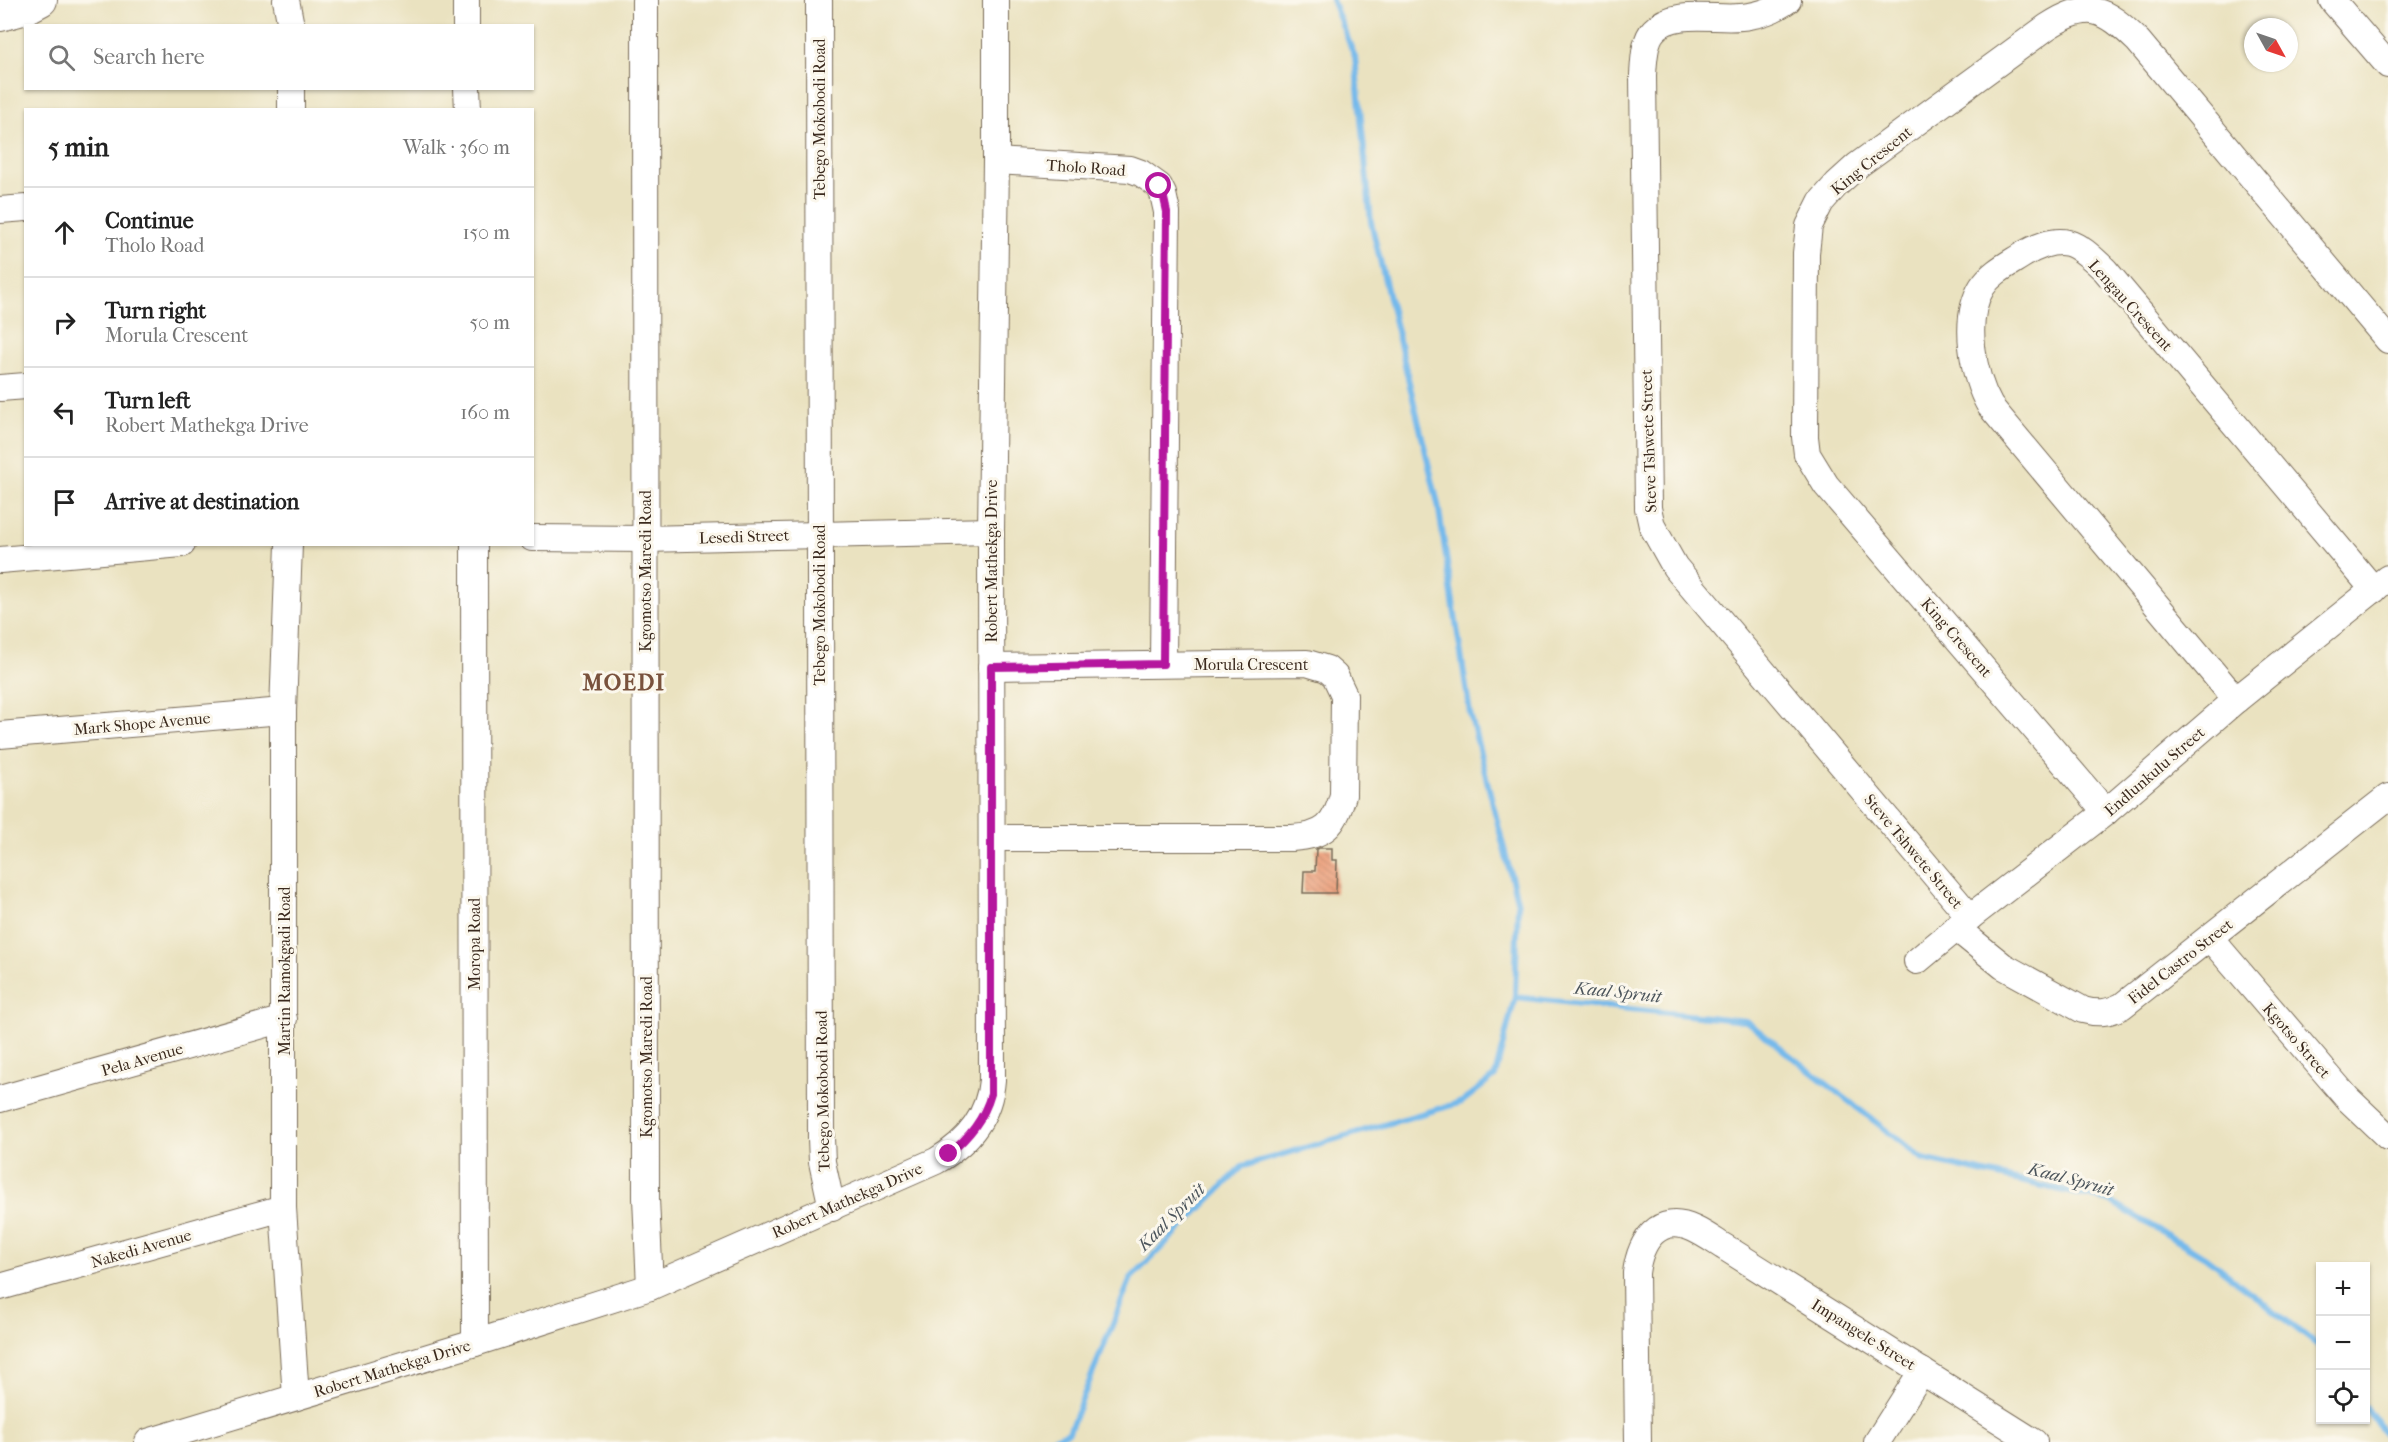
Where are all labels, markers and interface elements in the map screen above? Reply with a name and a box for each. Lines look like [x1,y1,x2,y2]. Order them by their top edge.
north arrow [2244,18,2298,72]
search box [24,24,534,90]
street label: Tebego Mokobodi Road [810,38,829,200]
icon: search [45,41,78,74]
text: Search here [93,44,205,70]
street label: King Crescent [1827,122,1916,199]
text: 5 min [48,132,109,163]
text: Walk · 360 m [403,136,510,159]
street label: Tholo Road [1046,155,1127,180]
route start [1145,172,1171,198]
text: Continue [105,208,194,234]
icon: ahead [48,216,81,249]
text: 150 m [462,221,510,244]
text: Tholo Road [105,234,204,257]
street label: Lengau Crescent [2085,256,2177,355]
text: Turn right [105,298,206,324]
icon: right [48,306,81,339]
text: 50 m [469,311,510,334]
text: Morula Crescent [105,324,248,347]
street label: Steve Tshwete Street [1636,369,1660,513]
text: Turn left [105,388,191,414]
icon: left [48,396,81,429]
text: 160 m [460,401,510,424]
text: Robert Mathekga Drive [105,414,309,437]
street label: Robert Mathekga Drive [982,479,1001,642]
icon: arrive [48,486,81,519]
text: Arrive at destination [105,489,299,515]
street label: Kgomotso Maredi Road [636,490,655,652]
street label: Tebego Mokobodi Road [810,524,829,686]
street label: Lesedi Street [698,525,790,548]
street label: King Crescent [1917,594,1996,681]
street label: Morula Crescent [1194,655,1309,674]
district label: MOEDI [581,670,666,696]
street label: Mark Shope Avenue [73,708,211,739]
street label: Endlunkulu Street [2100,722,2209,820]
street label: Steve Tshwete Street [1860,790,1967,913]
street label: Martin Ramokgadi Road [275,886,294,1056]
street label: Moropa Road [465,898,484,990]
street label: Fidel Castro Street [2124,914,2237,1008]
street label: Kgomotso Maredi Road [637,976,656,1138]
water label: Kaal Spruit [1572,977,1664,1008]
street label: Kgotso Street [2259,999,2335,1082]
street label: Tebego Mokobodi Road [812,1010,833,1172]
street label: Pela Avenue [99,1039,185,1080]
route end [935,1140,961,1166]
water label: Kaal Spruit [2024,1158,2117,1201]
street label: Robert Mathekga Drive [769,1159,926,1242]
water label: Kaal Spruit [1132,1178,1211,1257]
street label: Nakedi Avenue [89,1225,194,1272]
map controls [2316,1262,2370,1424]
button: + [2316,1262,2370,1316]
street label: Impangele Street [1808,1295,1920,1374]
button: − [2316,1316,2370,1370]
street label: Robert Mathekga Drive [311,1336,473,1401]
button: locate [2316,1370,2370,1424]

